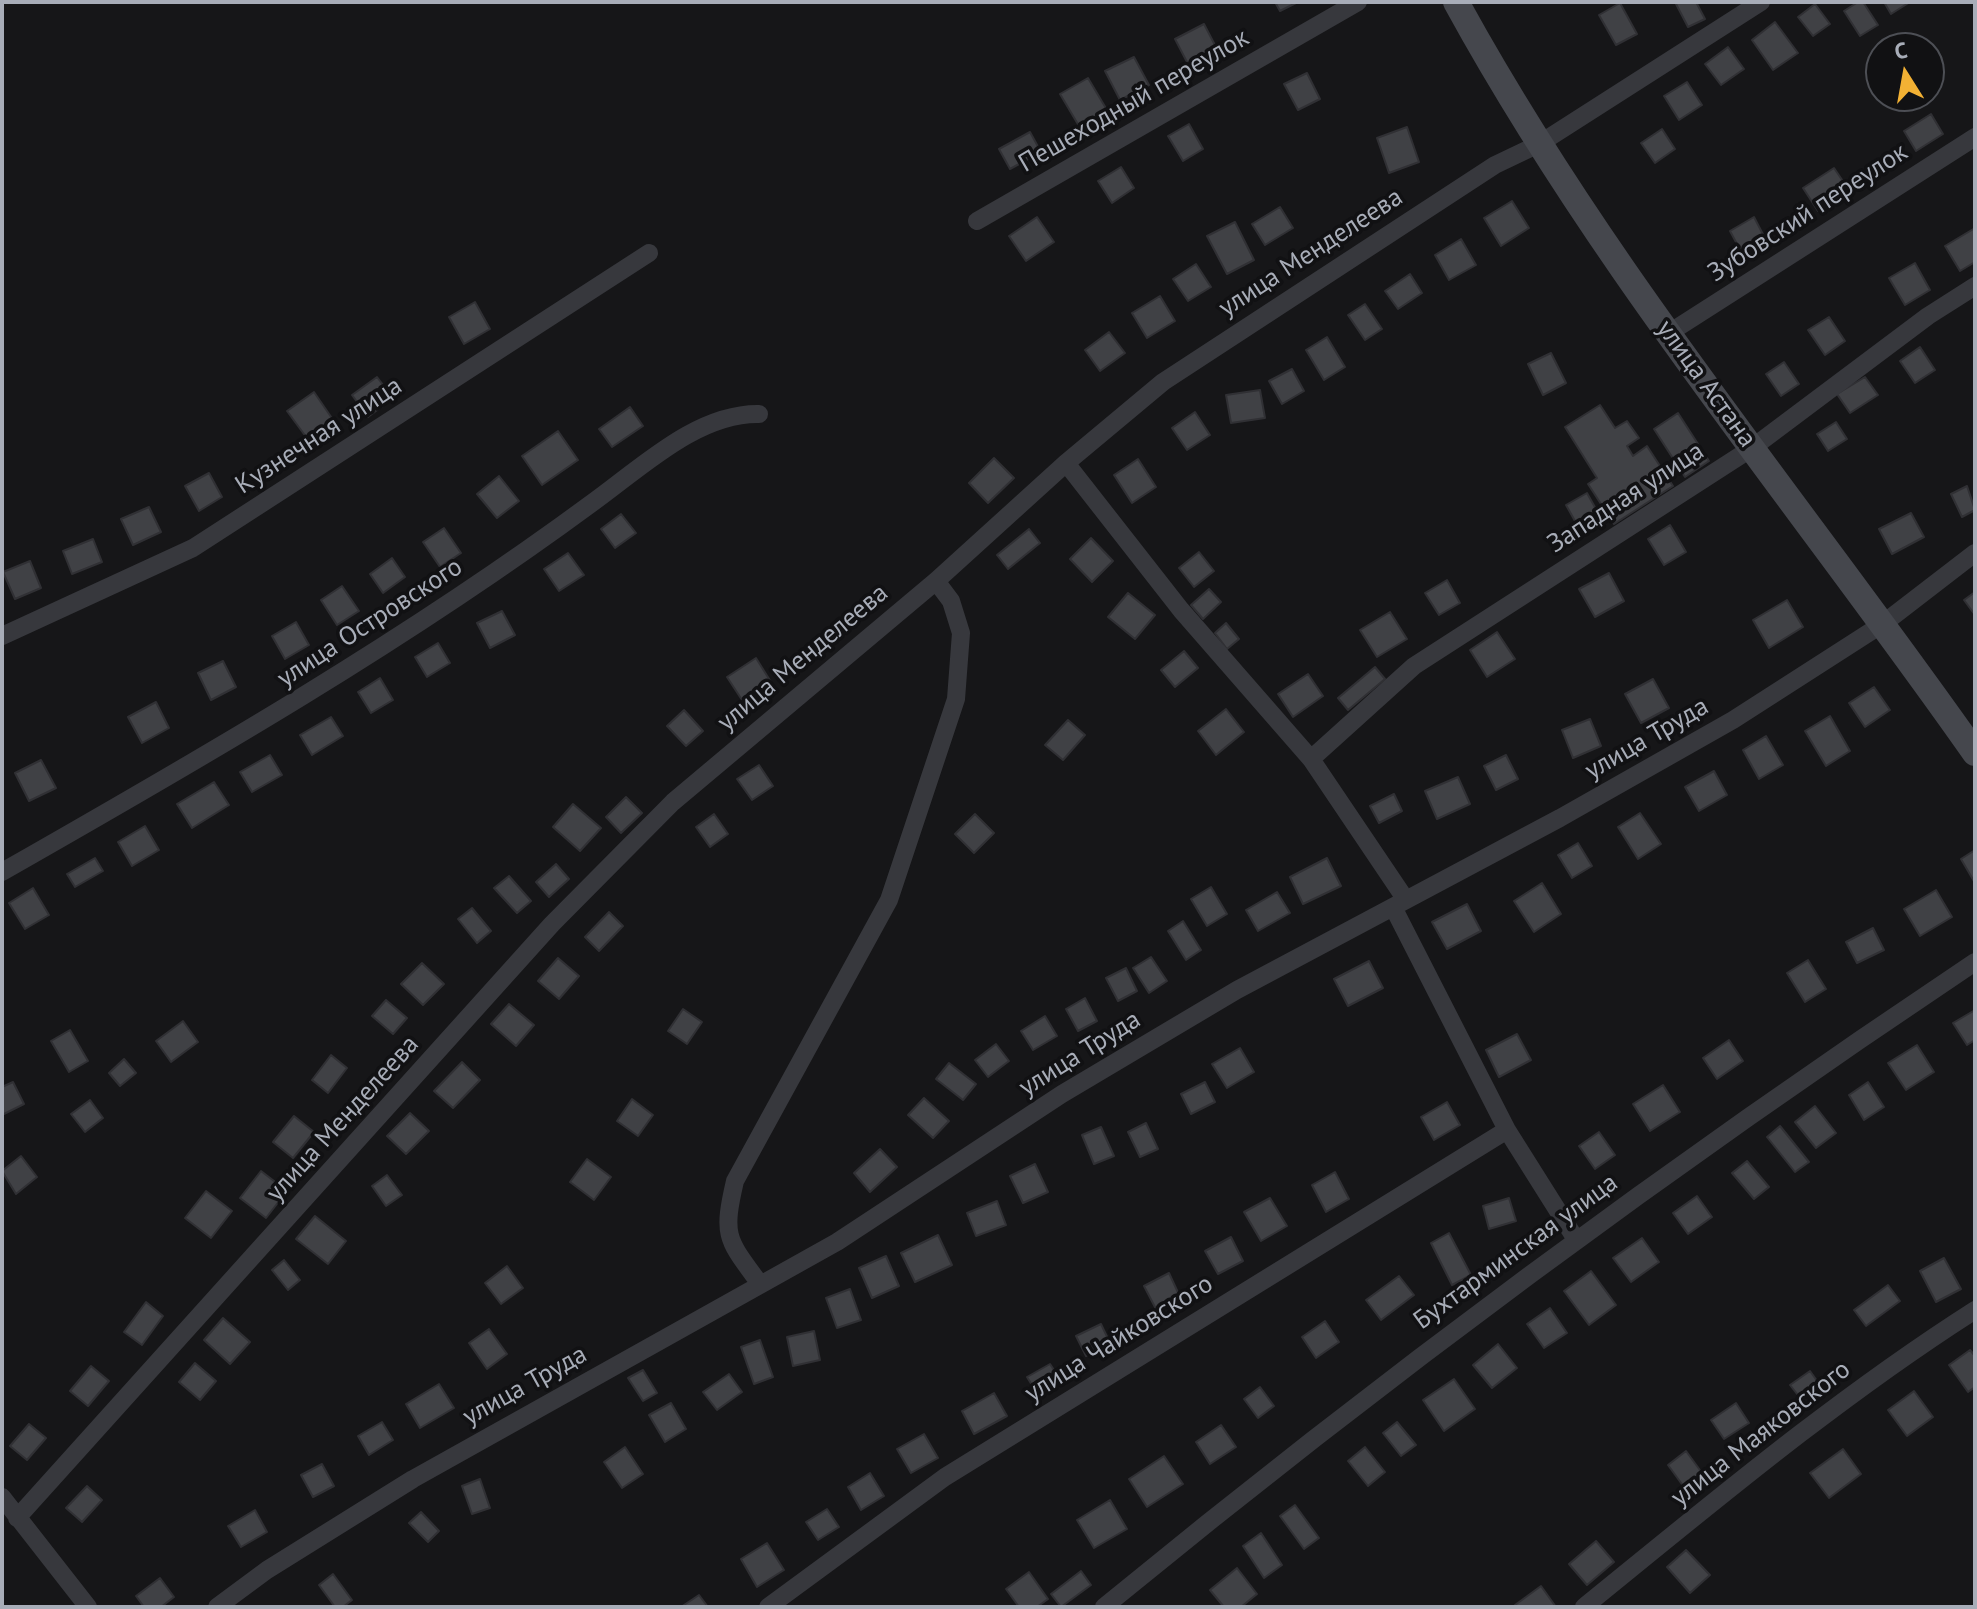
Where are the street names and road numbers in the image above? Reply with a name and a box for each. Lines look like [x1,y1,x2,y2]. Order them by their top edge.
street label: Пешеходный переулок [1014,22,1254,180]
street label: Зубовский переулок [1702,137,1914,289]
street label: улица Менделеева [1213,182,1409,324]
street label: улица Астана [1649,314,1763,454]
street label: Кузнечная улица [230,371,408,501]
street label: Западная улица [1542,436,1710,560]
street label: улица Островского [272,552,468,694]
street label: улица Менделеева [712,578,894,738]
street label: улица Труда [1580,691,1714,787]
street label: улица Труда [1014,1004,1146,1104]
street label: улица Менделеева [260,1030,426,1208]
street label: Бухтарминская улица [1408,1168,1624,1336]
street label: улица Чайковского [1019,1269,1219,1409]
street label: улица Труда [457,1339,593,1433]
street label: улица Маяковского [1665,1354,1857,1514]

